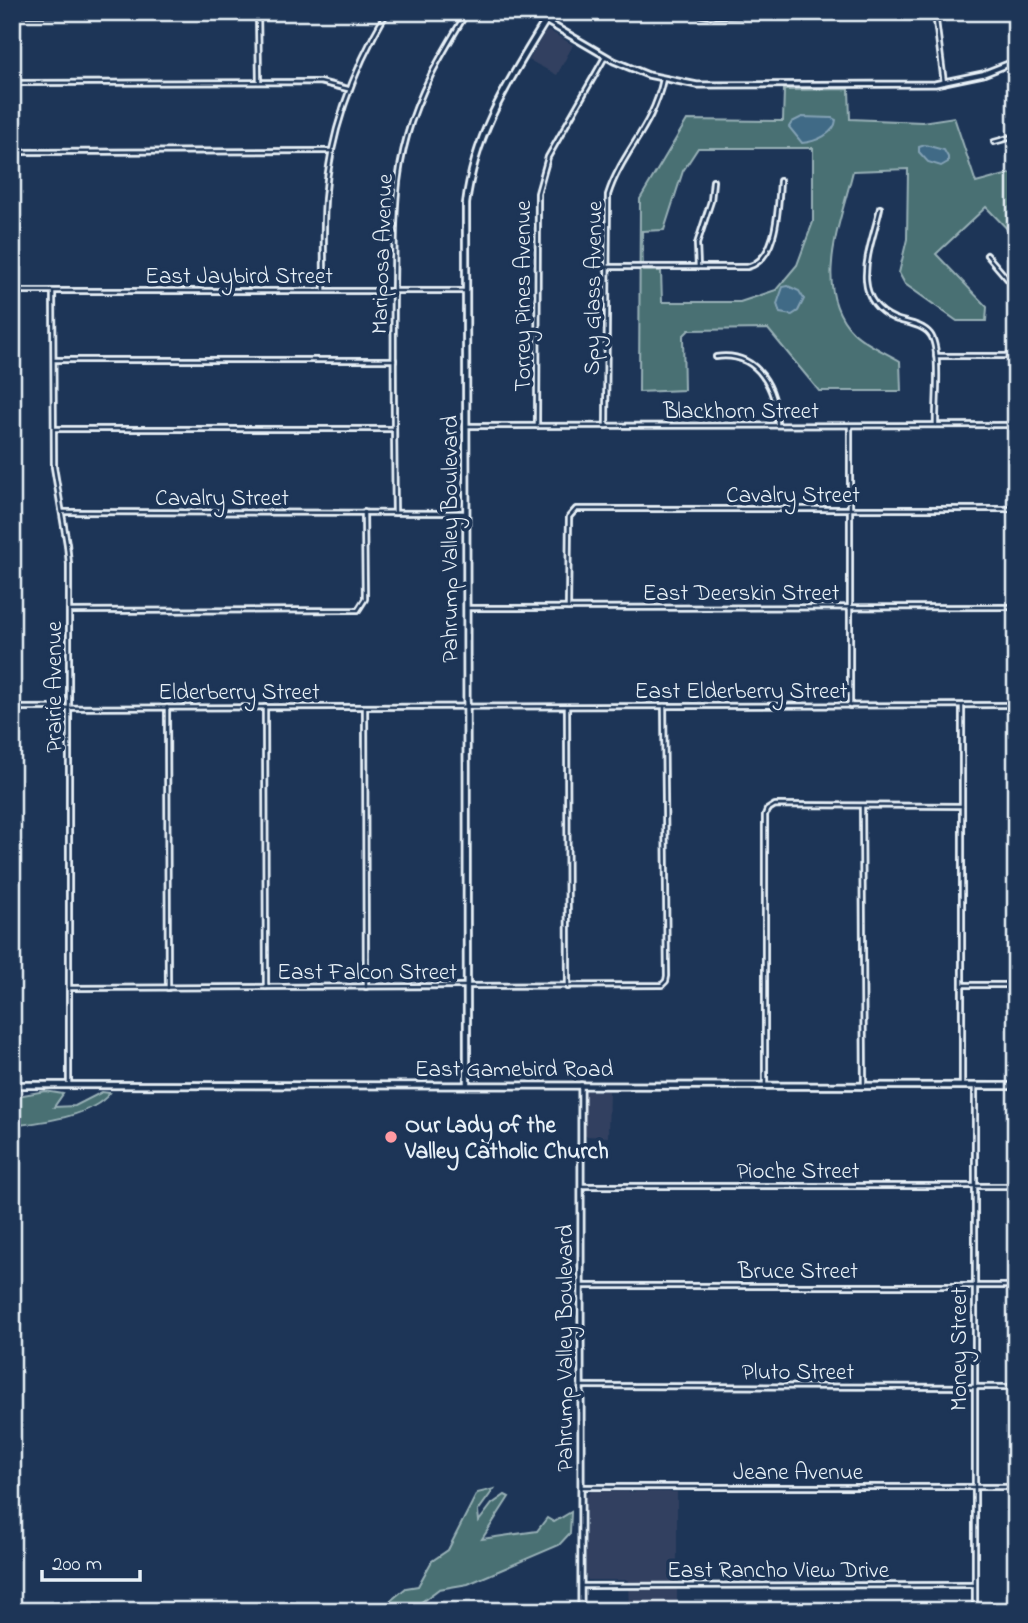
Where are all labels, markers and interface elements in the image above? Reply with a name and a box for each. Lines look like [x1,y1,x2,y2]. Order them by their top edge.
street label: Mariposa Avenue [364,172,403,335]
street label: Torrey Pines Avenue [508,200,543,392]
street label: Spy Glass Avenue [576,200,615,376]
street label: East Jaybird Street [145,261,333,296]
street label: Blackhorn Street [662,396,819,429]
street label: Pahrump Valley Boulevard [435,415,470,663]
street label: Cavalry Street [726,480,860,515]
street label: Cavalry Street [155,483,289,518]
street label: East Deerskin Street [642,578,840,611]
street label: Prairie Avenue [39,620,72,753]
street label: East Elderberry Street [635,676,848,711]
street label: Elderberry Street [158,677,320,712]
street label: East Falcon Street [277,957,457,990]
street label: East Gamebird Road [415,1054,613,1087]
place label: Our Lady of the Valley Catholic Church [404,1110,609,1171]
marker: Our Lady of the Valley Catholic Church [383,1129,399,1145]
street label: Pioche Street [736,1156,860,1189]
street label: Pahrump Valley Boulevard [550,1224,585,1472]
street label: Bruce Street [737,1256,858,1289]
street label: Money Street [944,1287,979,1411]
street label: Pluto Street [742,1357,854,1390]
street label: Jeane Avenue [733,1457,864,1490]
scale bar [42,1539,140,1583]
text: 200 m [52,1550,102,1580]
street label: East Rancho View Drive [667,1555,890,1588]

